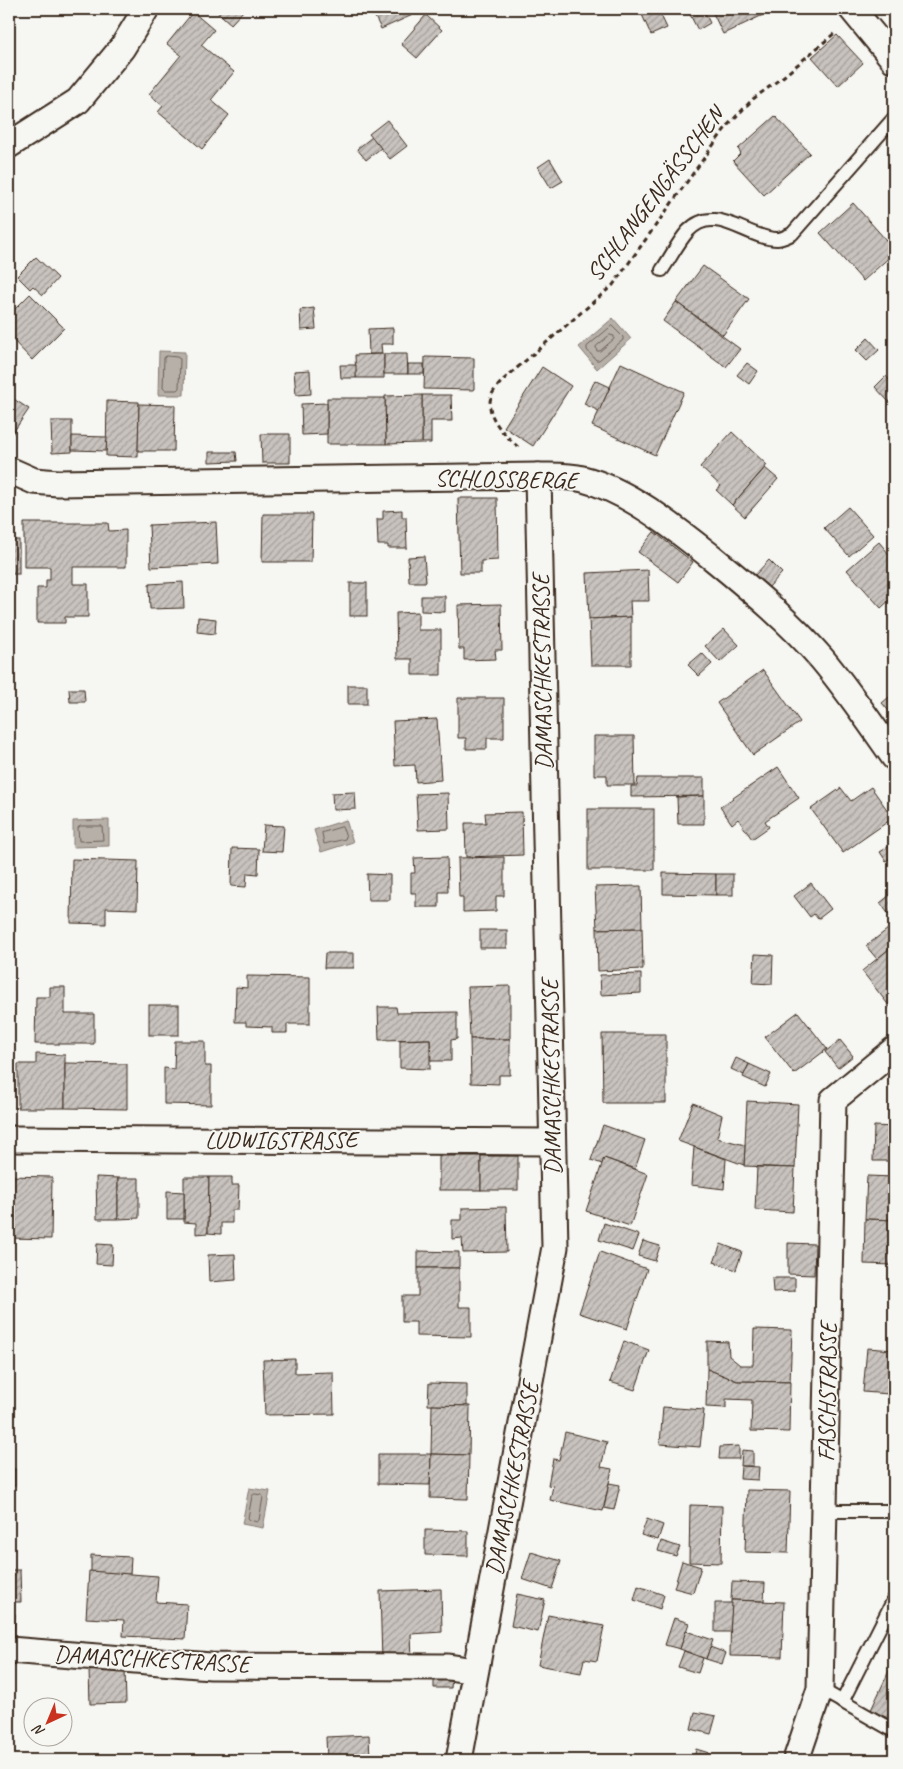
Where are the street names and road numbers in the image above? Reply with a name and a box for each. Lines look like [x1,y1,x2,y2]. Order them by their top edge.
street label: SCHLANGENGÄSSCHEN [580,98,732,287]
street label: SCHLOSSBERGE [435,463,580,495]
street label: DAMASCHKESTRASSE [525,571,559,770]
street label: DAMASCHKESTRASSE [534,976,568,1175]
street label: LUDWIGSTRASSE [205,1125,360,1155]
street label: FASCHSTRASSE [811,1319,843,1462]
street label: DAMASCHKESTRASSE [479,1376,546,1577]
street label: DAMASCHKESTRASSE [53,1639,253,1679]

